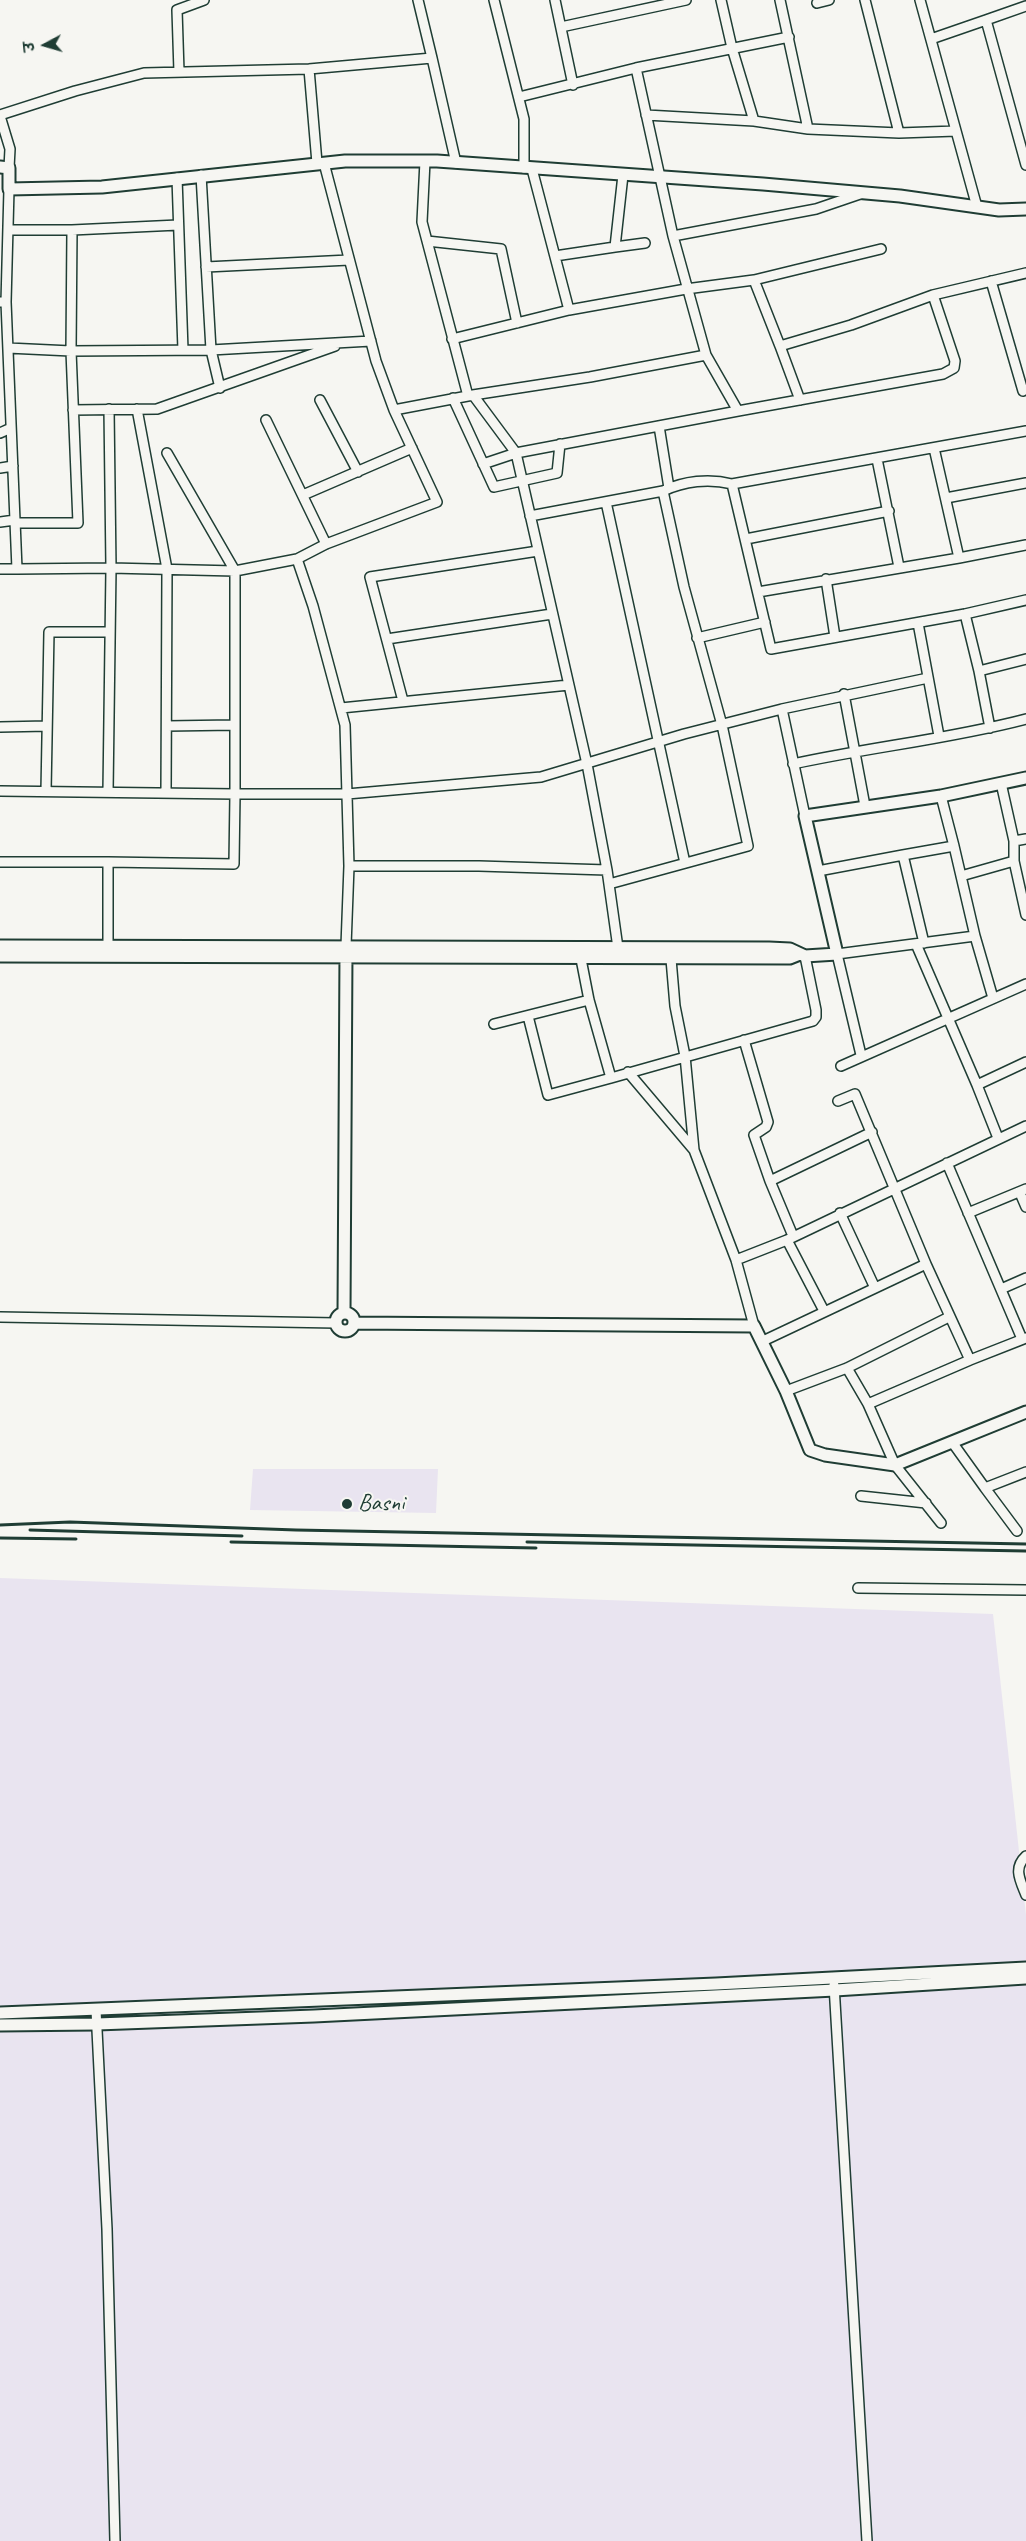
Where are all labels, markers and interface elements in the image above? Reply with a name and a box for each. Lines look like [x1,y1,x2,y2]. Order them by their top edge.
north arrow [20,20,70,70]
text: उ [21,41,39,52]
place label: Basni [358,1490,404,1518]
marker: Basni [340,1497,354,1511]

